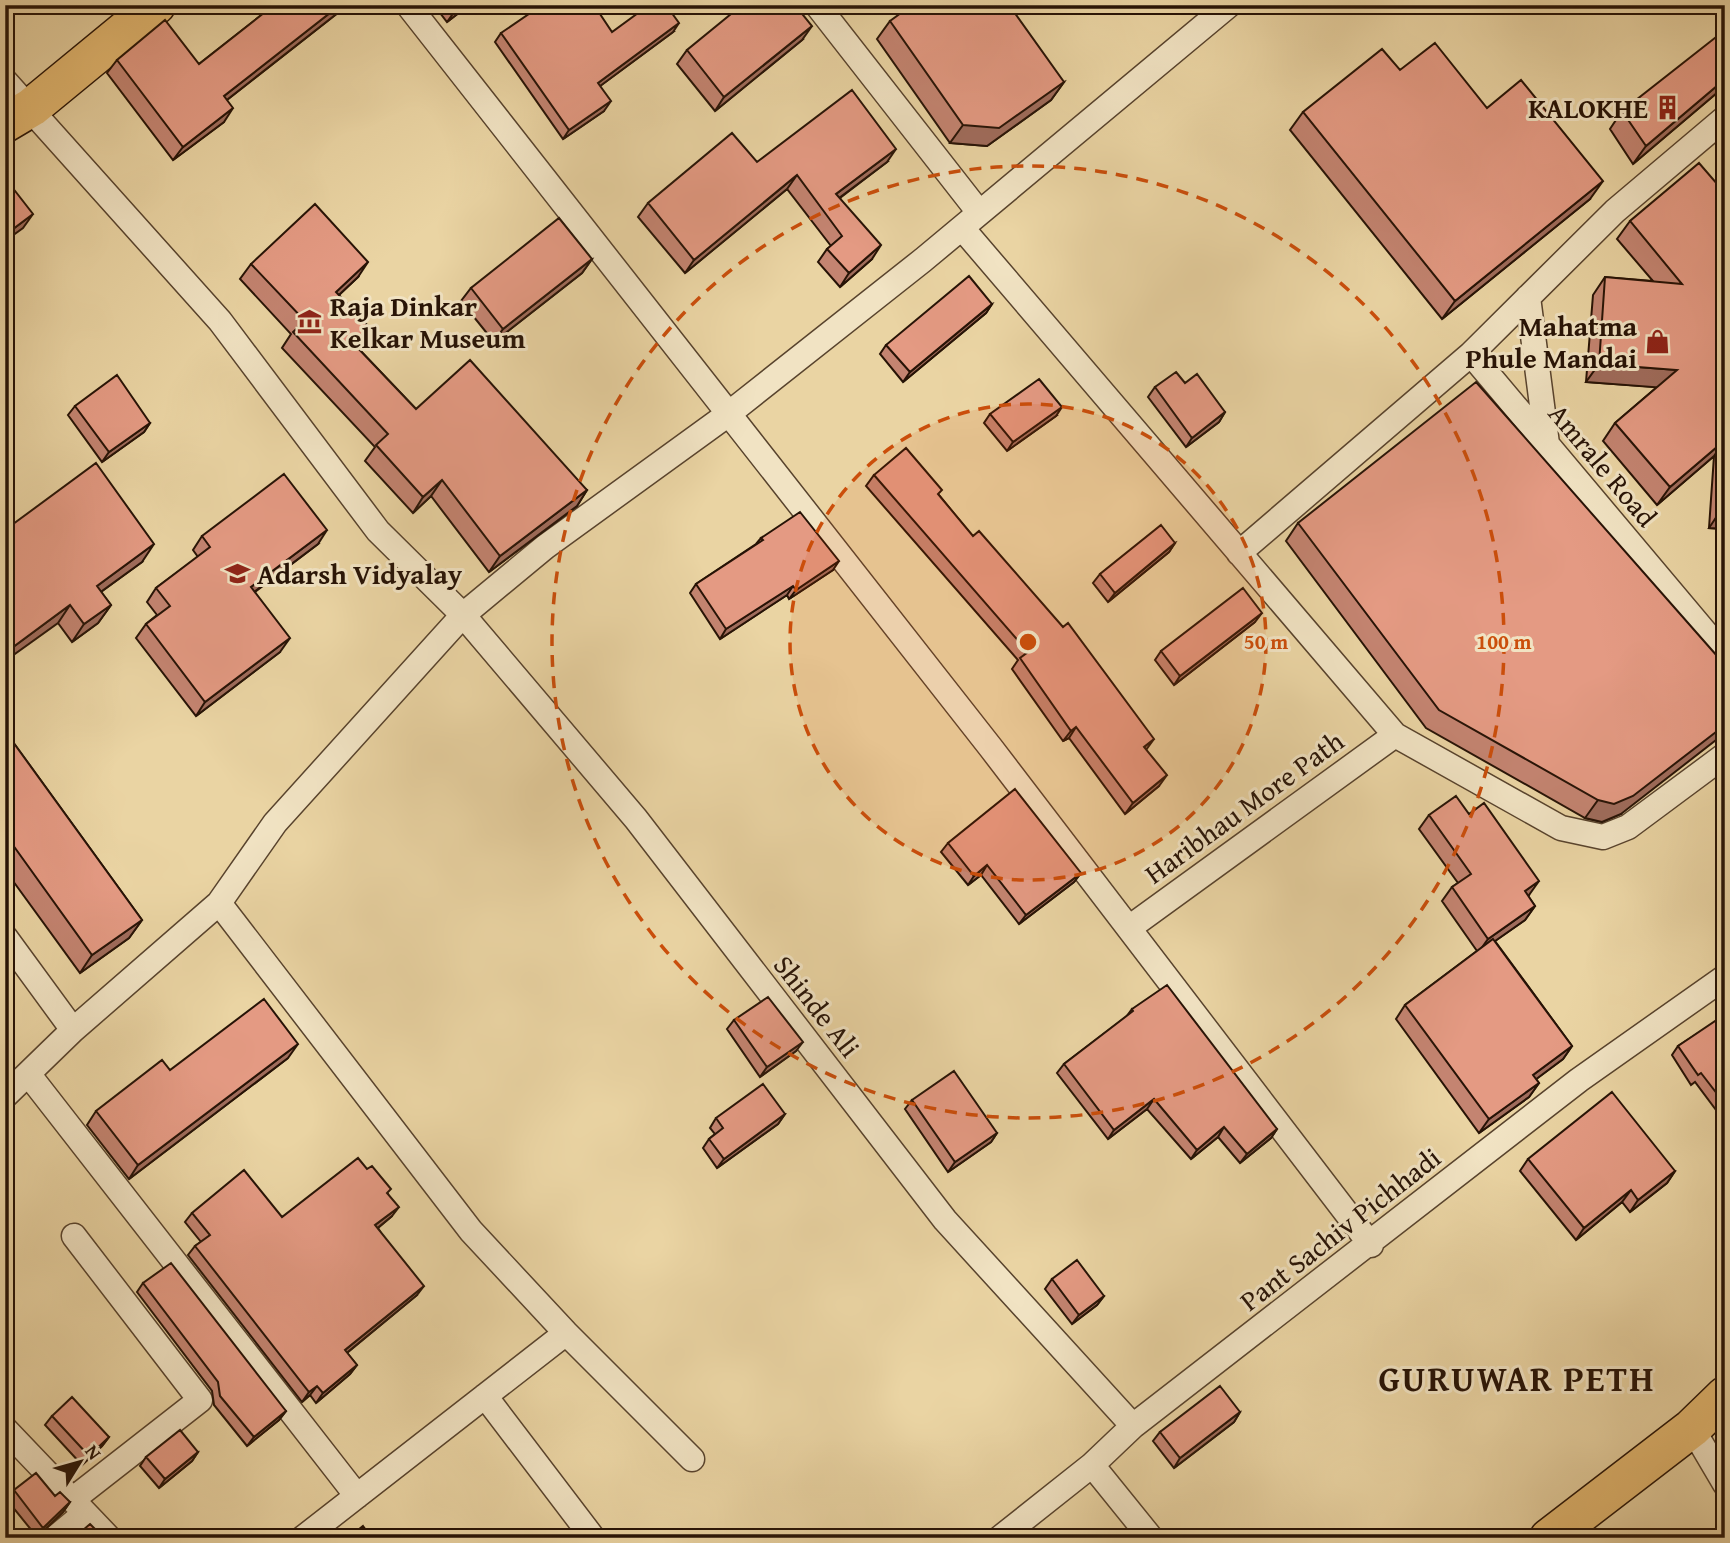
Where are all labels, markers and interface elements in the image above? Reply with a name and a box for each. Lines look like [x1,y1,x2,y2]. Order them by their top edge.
place label: KALOKHE [1528,87,1648,128]
building icon: KALOKHE [1654,94,1682,122]
place label: Raja Dinkar Kelkar Museum [330,285,525,358]
place label: Mahatma Phule Mandai [1465,305,1638,378]
museum icon: Raja Dinkar Kelkar Museum [296,308,324,336]
shop icon: Mahatma Phule Mandai [1643,328,1671,356]
street label: Amrale Road [1539,394,1667,535]
place label: Adarsh Vidyalay [257,553,463,594]
school or university icon: Adarsh Vidyalay [223,560,251,588]
text: 50 m [1244,626,1288,657]
text: 100 m [1476,626,1532,657]
centre of rings [1016,630,1040,654]
street label: Haribhau More Path [1136,720,1352,893]
street label: Shinde Ali [764,946,871,1066]
street label: Pant Sachiv Pichhadi [1231,1137,1449,1320]
district label: GURUWAR PETH [1379,1353,1655,1404]
north arrow [46,1428,116,1498]
text: N [79,1438,109,1466]

